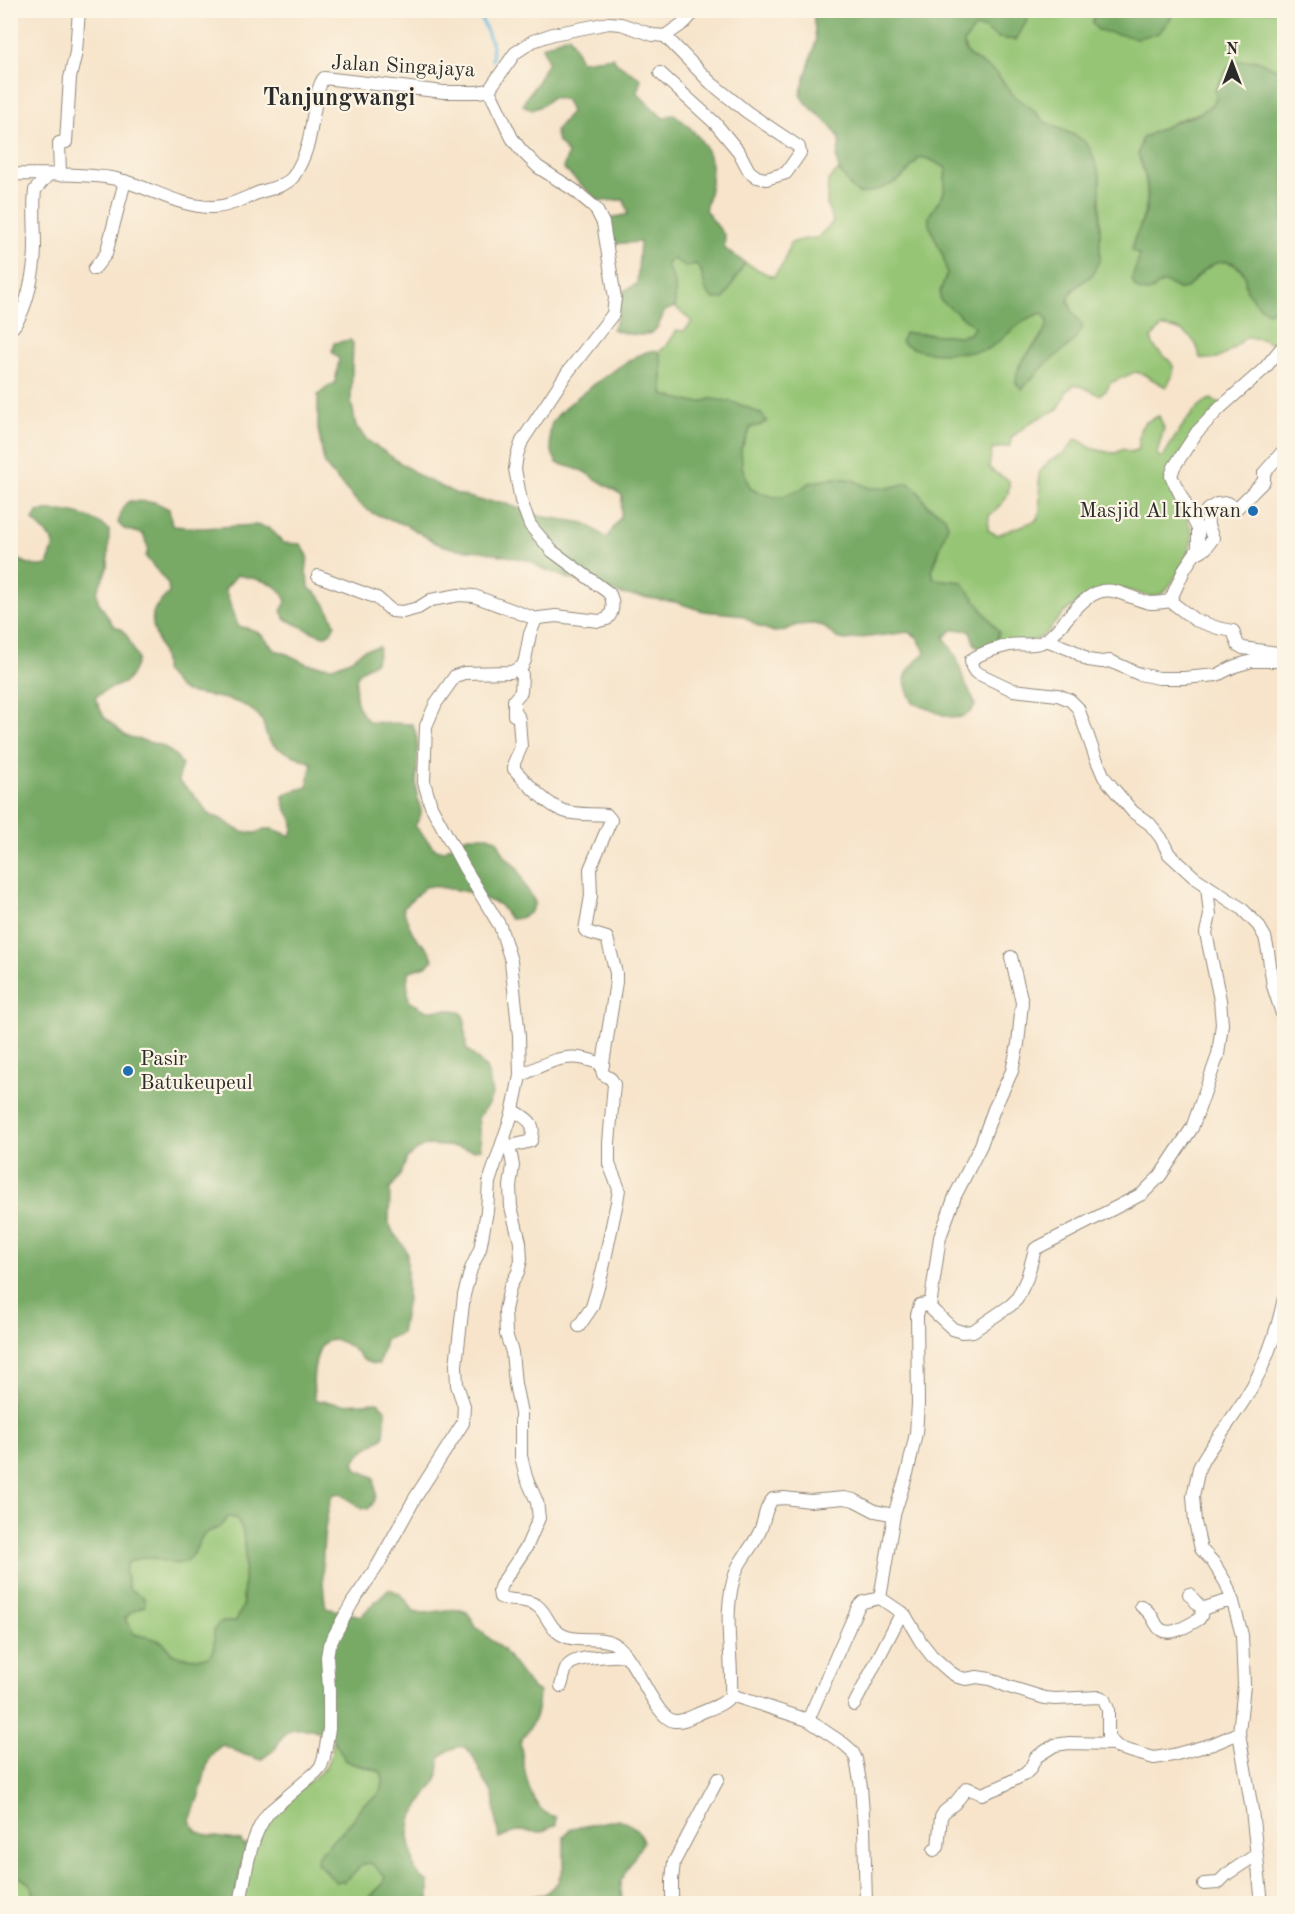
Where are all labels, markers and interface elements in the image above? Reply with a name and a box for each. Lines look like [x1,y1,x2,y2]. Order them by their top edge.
north arrow [1202,33,1262,93]
text: N [1226,42,1239,58]
street label: Jalan Singajaya [330,53,476,81]
district label: Tanjungwangi [263,87,415,111]
place label: Masjid Al Ikhwan [1079,501,1241,522]
marker: Masjid Al Ikhwan [1246,504,1260,518]
place label: Pasir Batukeupeul [140,1049,253,1094]
marker: Pasir Batukeupeul [121,1064,135,1078]

